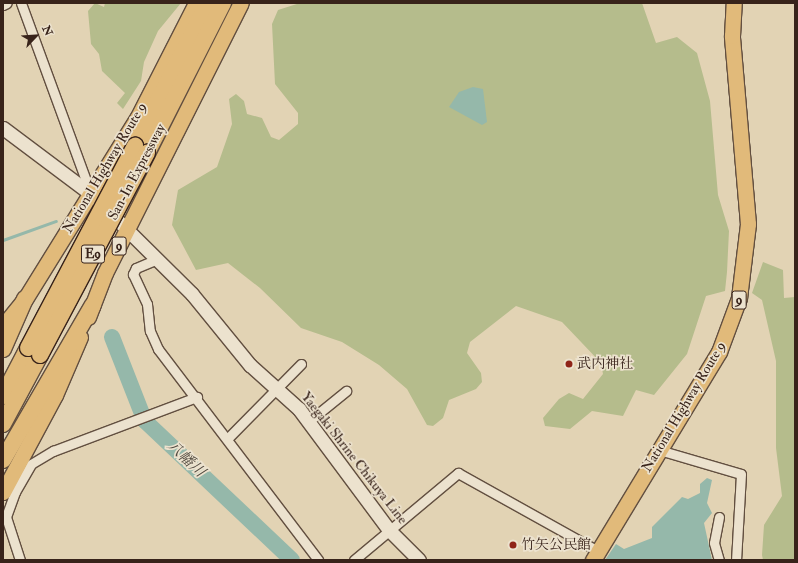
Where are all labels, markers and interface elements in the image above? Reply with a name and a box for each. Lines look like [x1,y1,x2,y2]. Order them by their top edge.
north arrow [16,16,56,56]
text: N [39,23,55,38]
street label: National Highway Route 9 [59,100,151,236]
street label: San-In Expressway [105,121,169,223]
road number: 9 [111,235,127,257]
road number: E9 [80,243,106,265]
road number: 9 [731,289,747,311]
street label: National Highway Route 9 [638,339,730,475]
place label: 武内神社 [577,356,633,372]
marker: 武内神社 [564,359,574,369]
street label: Yaegaki Shrine Chikuya Line [297,389,411,527]
water label: 八幡川 [163,437,209,481]
place label: 竹矢公民館 [521,537,591,553]
marker: 竹矢公民館 [508,540,518,550]

